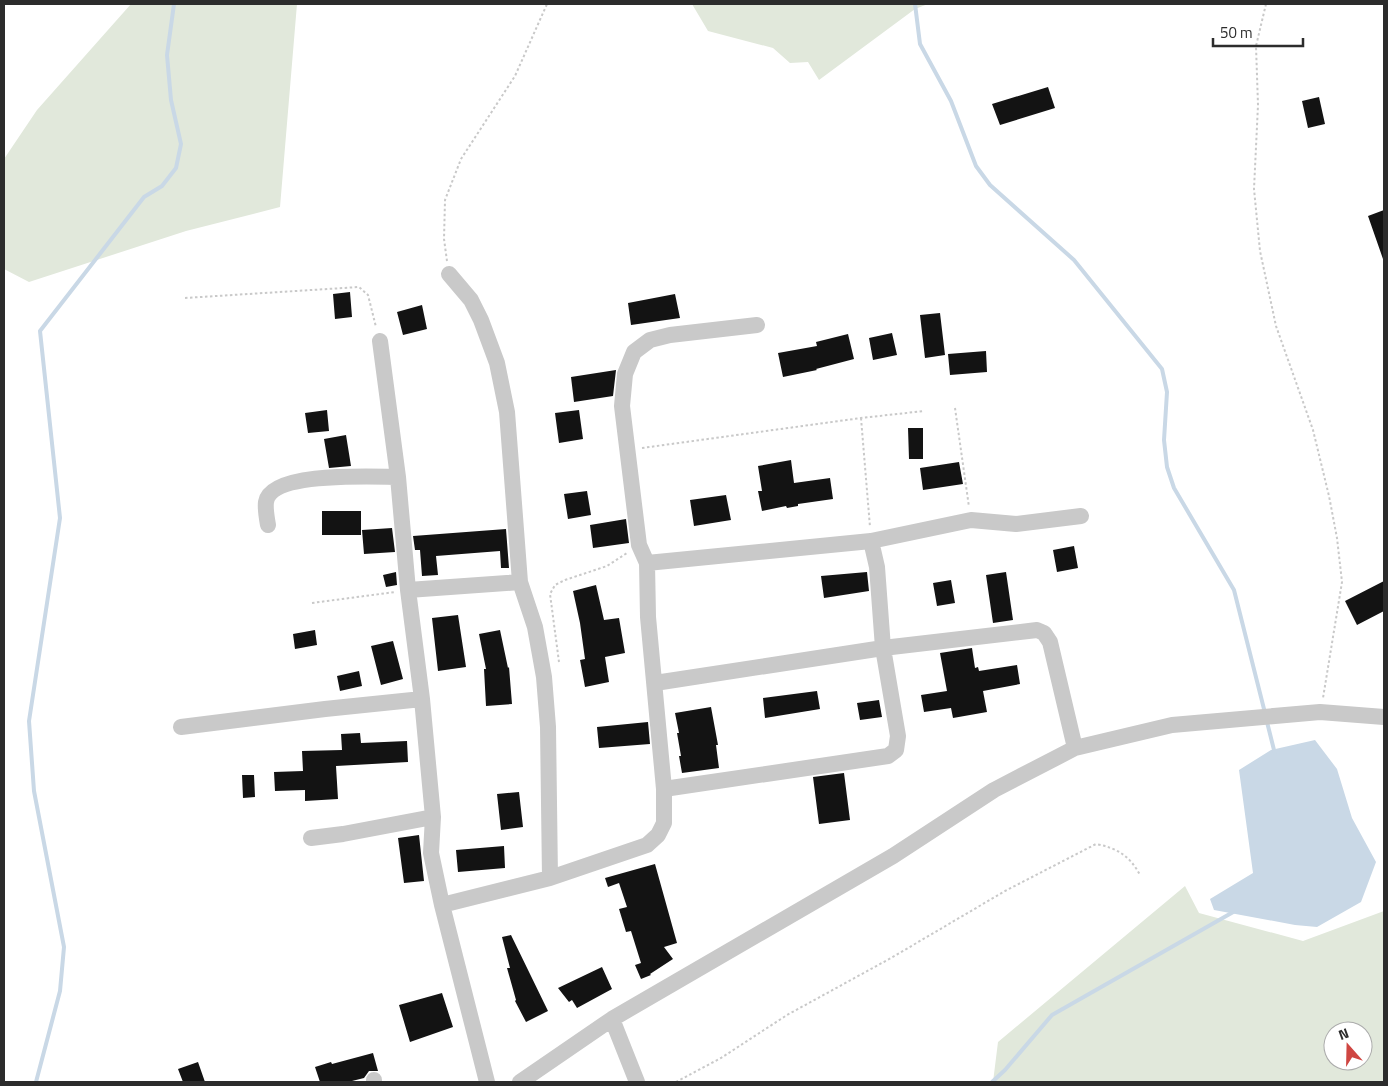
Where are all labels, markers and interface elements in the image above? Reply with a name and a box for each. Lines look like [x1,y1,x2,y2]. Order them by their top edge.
scale bar [1213,15,1303,47]
text: 50 m [1220,21,1253,44]
north arrow [1323,1021,1373,1071]
text: N [1335,1022,1352,1045]

